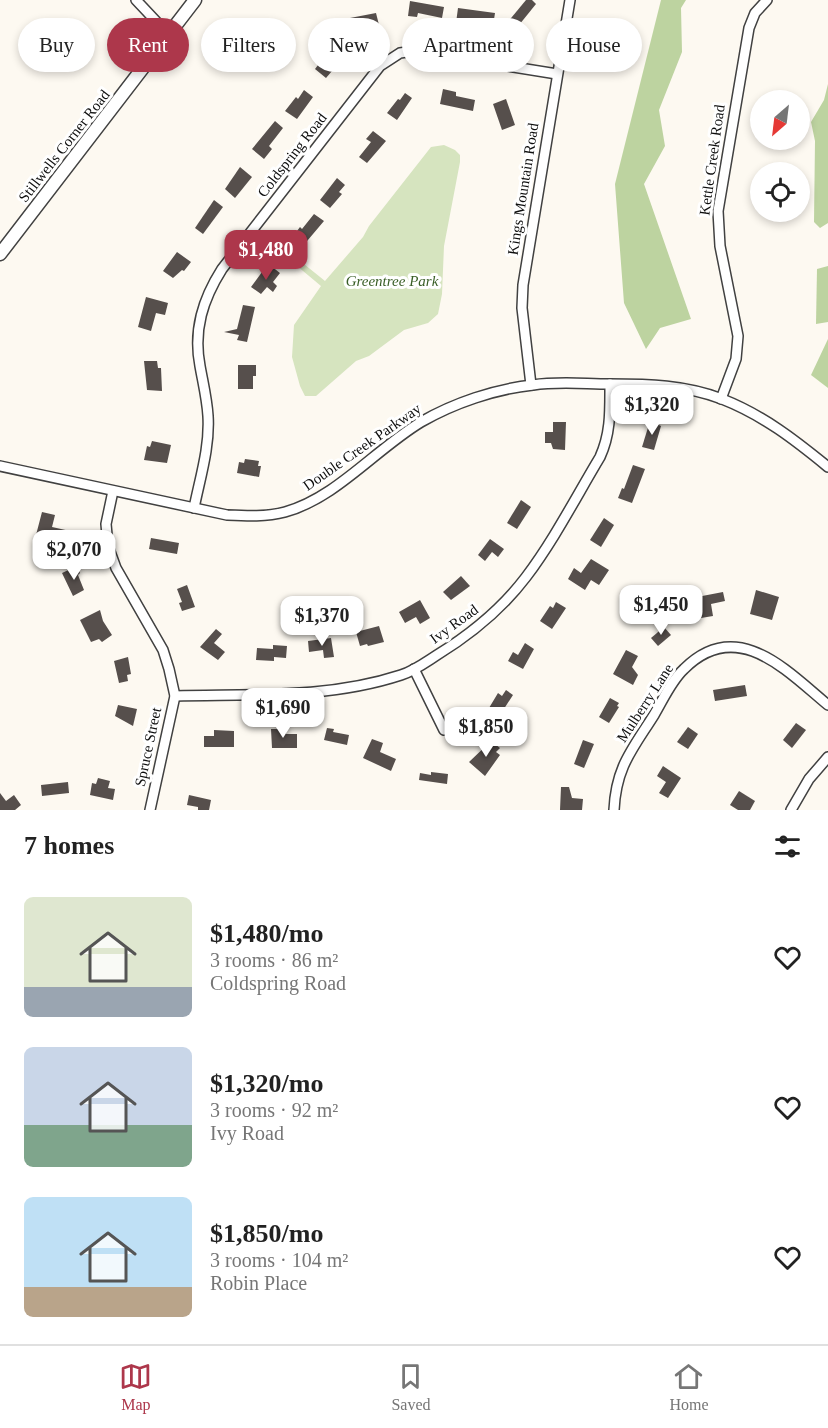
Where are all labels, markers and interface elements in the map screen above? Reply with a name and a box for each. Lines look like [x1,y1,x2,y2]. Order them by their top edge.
chip: Buy [18,18,95,72]
chip: Rent [107,18,189,72]
chip: Filters [201,18,296,72]
chip: New [308,18,390,72]
chip: Apartment [402,18,534,72]
chip: House [546,18,642,72]
street label: Stillwells Corner Road [15,87,113,205]
north arrow [750,90,810,150]
map controls [750,90,810,222]
street label: Kettle Creek Road [696,103,728,216]
street label: Coldspring Road [254,109,330,200]
street label: Kings Mountain Road [505,121,541,256]
button: locate [750,162,810,222]
pin: $1,480 [217,230,315,281]
text: $1,480 [239,238,294,260]
park label: Greentree Park [346,273,439,289]
pin: $1,320 [603,385,701,436]
text: $1,320 [625,393,680,415]
street label: Double Creek Parkway [300,400,424,494]
pin: $2,070 [25,530,123,581]
text: $2,070 [47,538,102,560]
pin: $1,450 [612,585,710,636]
text: $1,450 [634,593,689,615]
pin: $1,370 [273,596,371,647]
street label: Ivy Road [427,601,482,647]
text: $1,370 [295,604,350,626]
street label: Mulberry Lane [614,660,677,745]
pin: $1,690 [234,688,332,739]
text: $1,690 [256,696,311,718]
street label: Spruce Street [132,705,164,788]
pin: $1,850 [437,707,535,758]
text: $1,850 [459,715,514,737]
icon: filters [771,830,804,863]
text: 7 homes [24,831,114,860]
text: $1,480/mo [210,919,323,948]
icon: home [72,921,144,993]
icon: heart [771,941,804,974]
text: 3 rooms · 86 m² [210,949,338,971]
text: Coldspring Road [210,972,346,994]
text: $1,320/mo [210,1069,323,1098]
icon: home [72,1071,144,1143]
icon: heart [771,1091,804,1124]
text: 3 rooms · 92 m² [210,1099,338,1121]
text: Ivy Road [210,1122,284,1144]
text: $1,850/mo [210,1219,323,1248]
icon: home [72,1221,144,1293]
icon: heart [771,1241,804,1274]
text: 3 rooms · 104 m² [210,1249,348,1271]
text: Robin Place [210,1272,307,1294]
tab: Map [119,1360,152,1414]
tab: Saved [391,1360,430,1414]
tab: Home [669,1360,709,1414]

